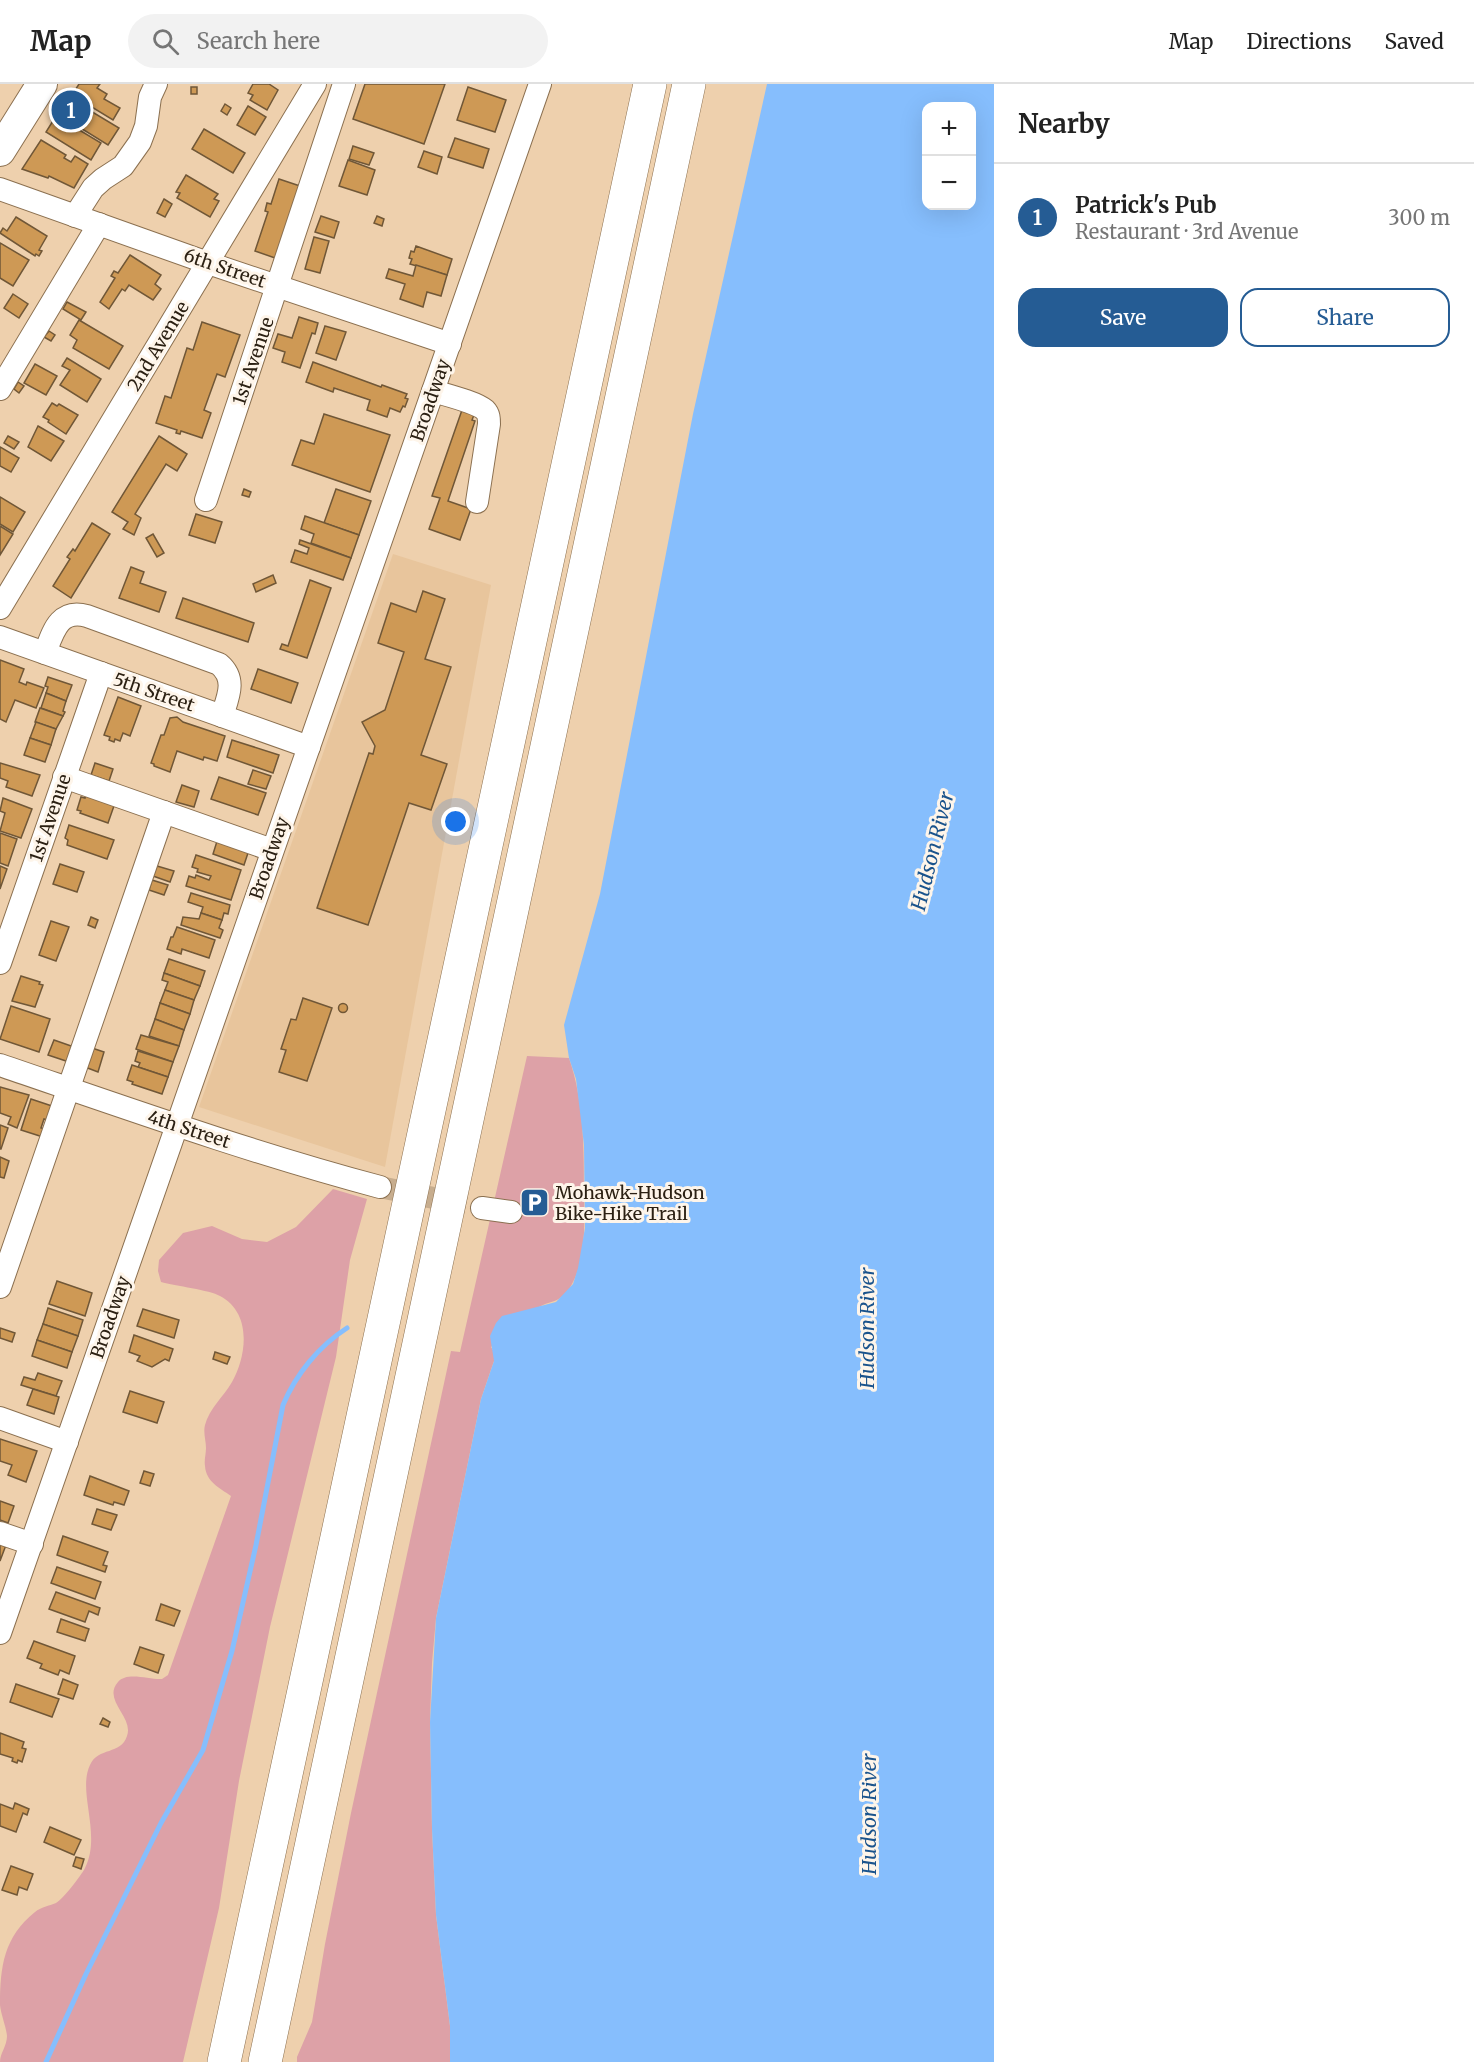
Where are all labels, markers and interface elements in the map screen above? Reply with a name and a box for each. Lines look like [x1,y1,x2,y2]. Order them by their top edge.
search box [128,14,548,68]
text: Map [30,23,92,59]
icon: search [149,25,182,58]
text: Search here [197,27,320,55]
text: Map [1169,28,1213,55]
text: Directions [1246,28,1351,55]
text: Saved [1384,28,1444,55]
pin: 1 [52,87,90,132]
map controls [922,102,976,210]
button: + [922,102,976,156]
text: Nearby [1018,107,1110,140]
button: − [922,156,976,210]
text: Patrick's Pub [1075,191,1217,219]
text: 1 [1033,205,1042,230]
text: 300 m [1388,205,1450,230]
text: Restaurant · 3rd Avenue [1075,219,1298,244]
street label: 6th Street [181,243,269,293]
button: Save [1018,288,1228,347]
button: Share [1240,288,1450,347]
street label: 2nd Avenue [122,297,194,395]
street label: 1st Avenue [227,314,279,408]
street label: Broadway [405,355,455,444]
street label: 5th Street [110,667,198,717]
street label: 1st Avenue [24,771,76,865]
water label: Hudson River [905,788,959,914]
your location [441,807,470,836]
street label: Broadway [244,813,294,902]
street label: 4th Street [145,1105,233,1153]
place label: Mohawk-Hudson Bike-Hike Trail [555,1181,705,1225]
parking icon: Mohawk-Hudson Bike-Hike Trail [518,1186,550,1218]
water label: Hudson River [854,1266,879,1390]
street label: Broadway [85,1272,135,1361]
water label: Hudson River [856,1752,881,1876]

